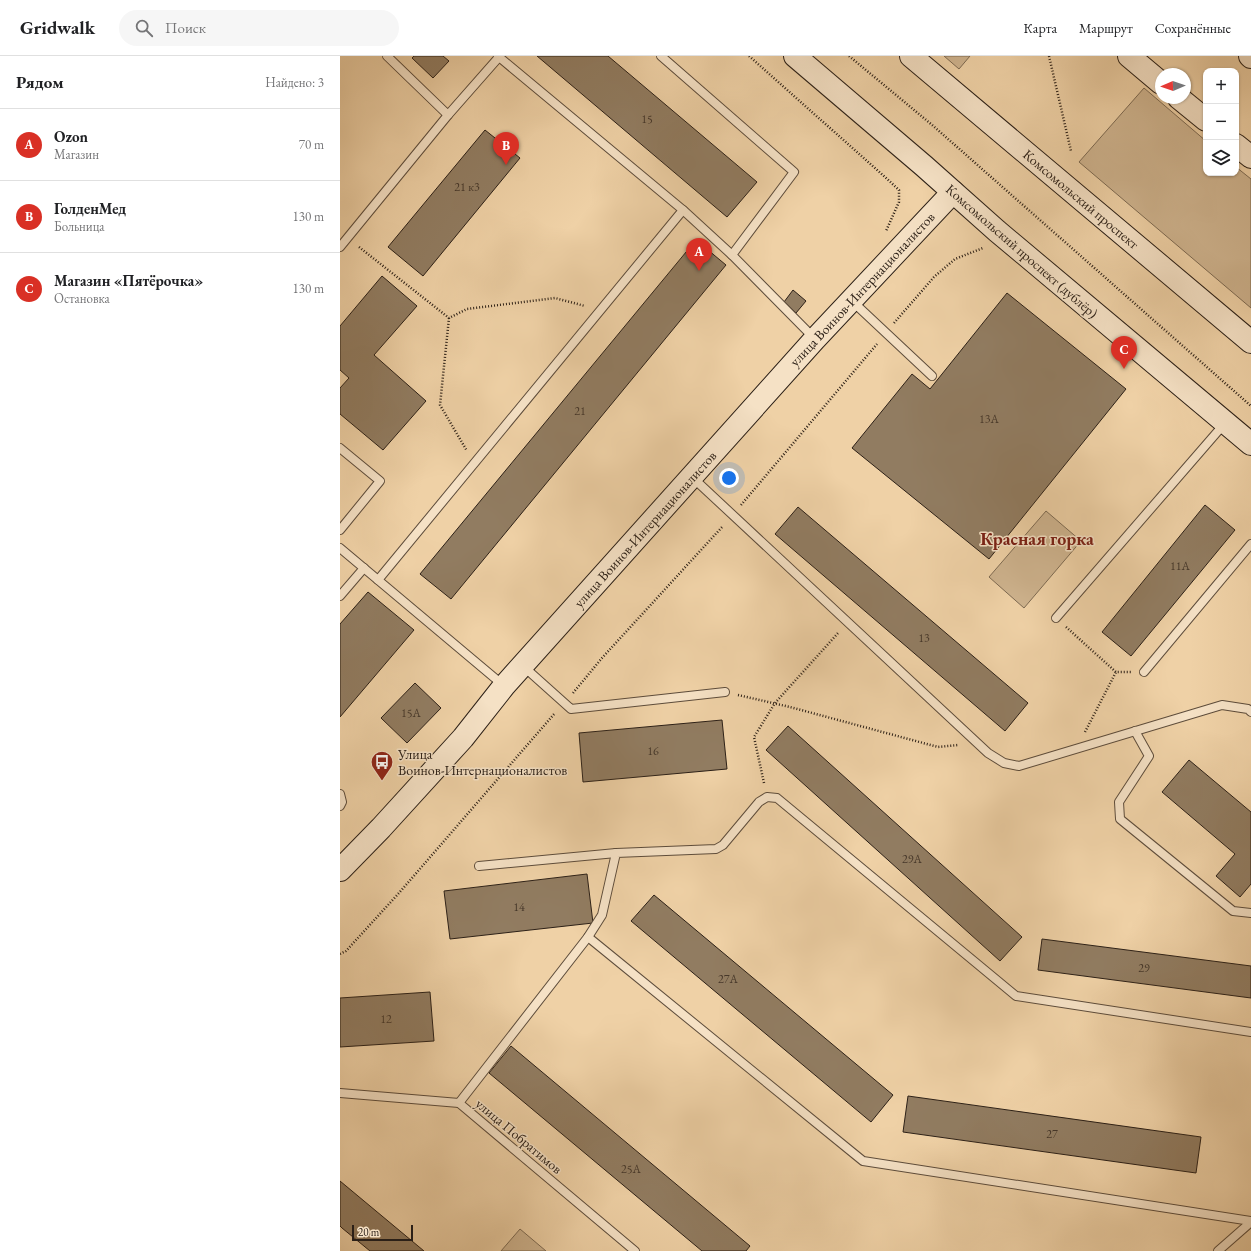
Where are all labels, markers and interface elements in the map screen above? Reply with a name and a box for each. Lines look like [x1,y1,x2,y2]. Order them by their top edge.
search box [119,10,399,46]
text: Gridwalk [20,15,95,40]
icon: search [133,17,155,39]
text: Поиск [165,18,206,37]
text: Карта [1024,19,1057,37]
text: Маршрут [1079,19,1133,37]
text: Сохранённые [1155,19,1231,37]
north arrow [1155,68,1191,104]
map controls [1203,68,1239,176]
button: + [1203,68,1239,104]
text: Рядом [16,71,64,93]
text: Найдено: 3 [265,74,324,91]
button: − [1203,104,1239,140]
house number: 15 [641,111,653,127]
text: Ozon [54,127,88,146]
pin: B [493,132,519,165]
text: A [24,136,34,153]
text: 70 m [299,136,324,153]
button: layers [1203,140,1239,176]
street label: Комсомольский проспект [1019,145,1143,253]
text: Магазин [54,146,99,163]
house number: 21 к3 [454,179,480,195]
street label: Комсомольский проспект (дублёр) [942,180,1102,322]
text: ГолденМед [54,199,126,218]
text: B [25,208,33,225]
text: 130 m [293,208,324,225]
street label: улица Воинов-Интернационалистов [786,208,938,370]
text: Больница [54,218,105,235]
pin: A [686,238,712,271]
text: Магазин «Пятёрочка» [54,271,203,290]
text: C [24,280,34,297]
text: 130 m [293,280,324,297]
text: Остановка [54,290,110,307]
pin: C [1111,336,1137,369]
house number: 21 [574,403,586,419]
house number: 13А [979,411,1000,427]
street label: улица Воинов-Интернационалистов [570,447,720,611]
your location [719,468,739,488]
district label: Красная горка [980,527,1094,550]
house number: 11А [1170,558,1191,574]
house number: 13 [918,630,930,646]
house number: 15А [401,705,422,721]
house number: 16 [647,743,659,759]
place label: Улица Воинов-Интернационалистов [397,745,567,779]
bus stop icon: Улица Воинов-Интернационалистов [369,749,395,782]
house number: 29А [902,851,923,867]
house number: 14 [513,899,525,915]
house number: 29 [1138,960,1150,976]
house number: 27А [718,971,739,987]
house number: 12 [380,1011,392,1027]
street label: улица Побратимов [472,1094,566,1178]
house number: 27 [1046,1126,1058,1142]
house number: 25А [621,1161,642,1177]
scale bar [352,1223,413,1242]
text: 20 m [358,1225,379,1239]

